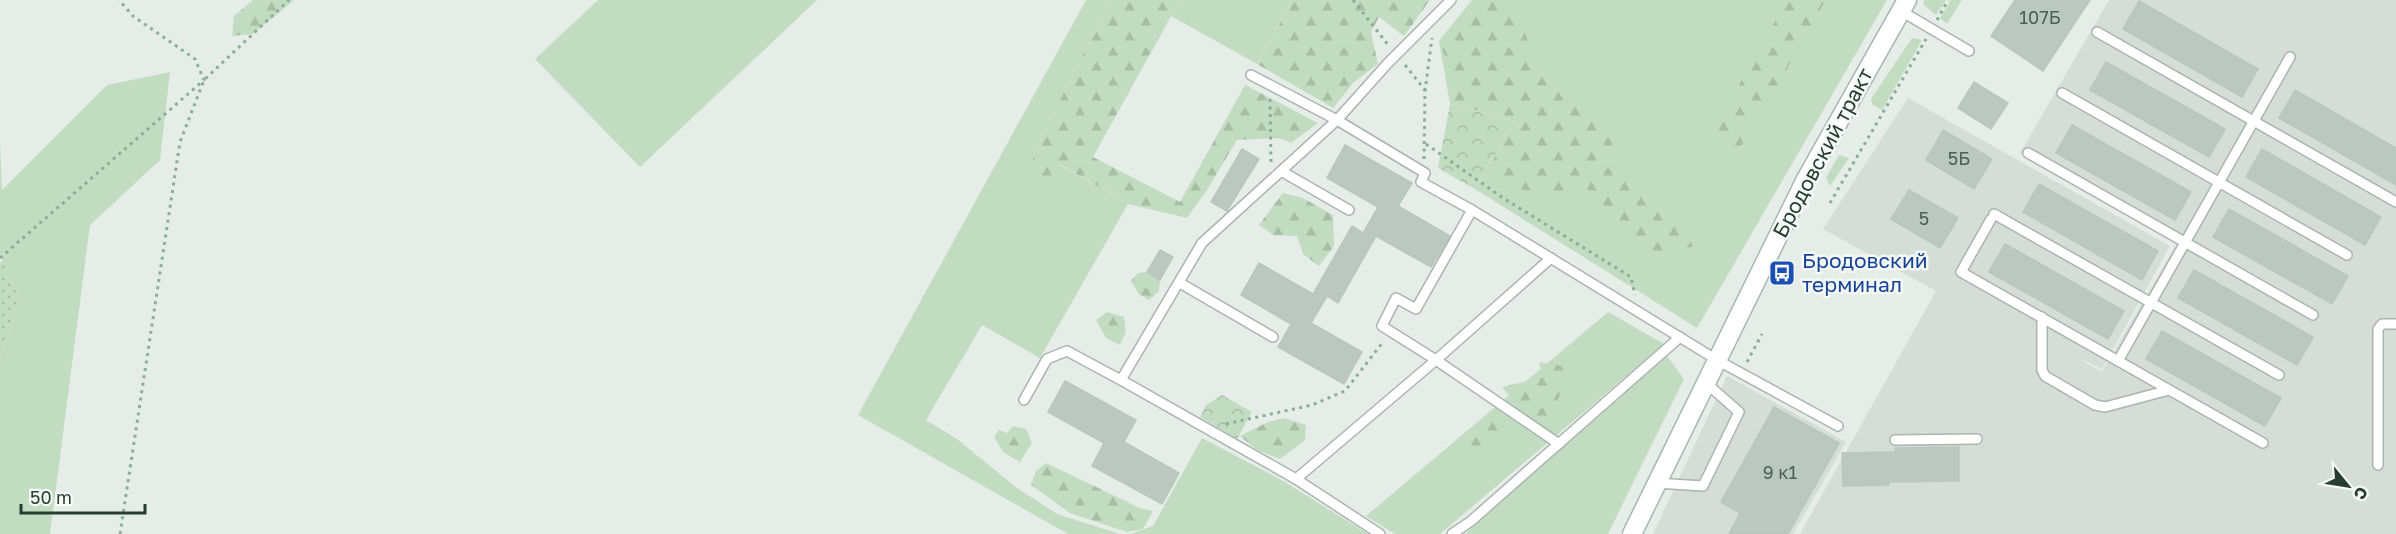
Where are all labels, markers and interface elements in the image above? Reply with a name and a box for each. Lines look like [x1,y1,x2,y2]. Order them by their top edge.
house number: 107Б [2019,6,2061,28]
street label: Бродовский тракт [1766,63,1878,242]
house number: 5Б [1948,147,1970,169]
house number: 5 [1919,207,1929,229]
place label: Бродовский терминал [1802,247,1928,297]
bus stop icon: Бродовский терминал [1767,258,1797,288]
north arrow [2318,456,2378,516]
house number: 9 к1 [1763,461,1797,483]
scale bar [21,477,146,515]
text: С [2349,484,2372,503]
text: 50 m [30,486,72,508]

